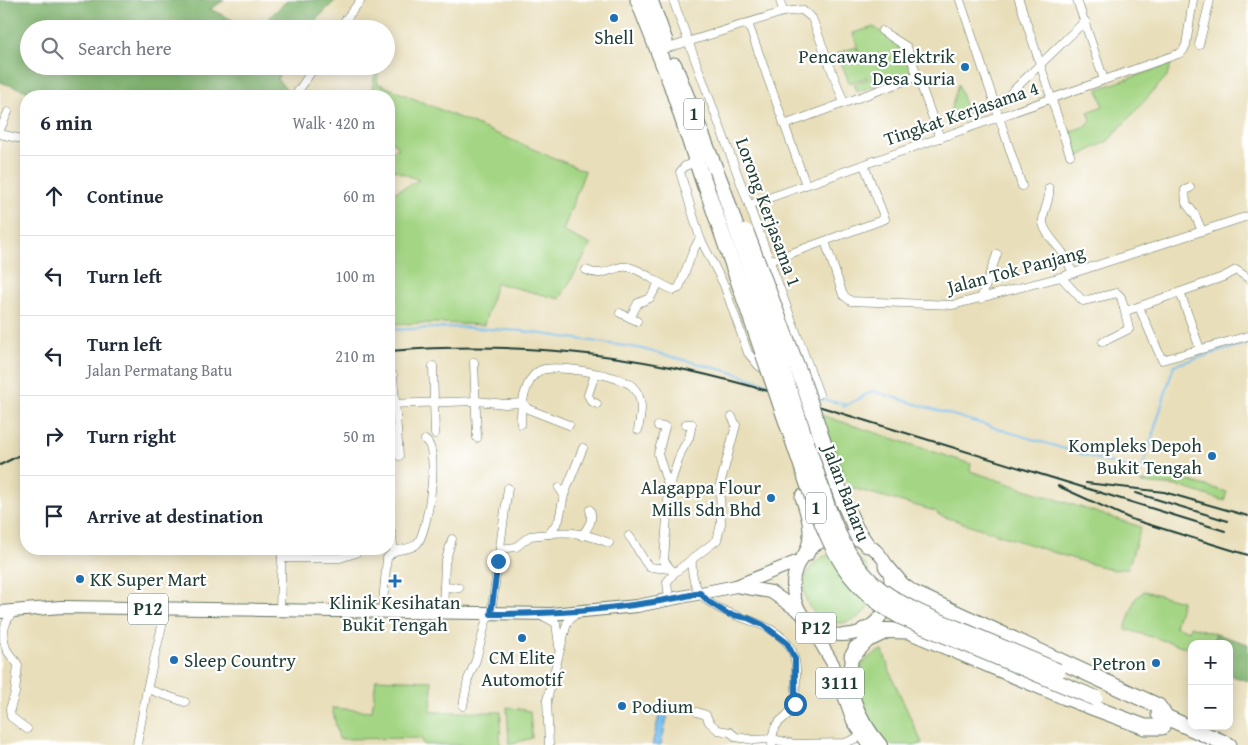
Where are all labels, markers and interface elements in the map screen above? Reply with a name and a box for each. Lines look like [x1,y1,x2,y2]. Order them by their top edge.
marker: Shell [608,12,620,24]
search box [20,20,395,75]
place label: Shell [594,23,634,51]
icon: search [38,34,66,62]
text: Search here [78,34,172,62]
place label: Pencawang Elektrik Desa Suria [799,42,955,92]
marker: Pencawang Elektrik Desa Suria [959,61,971,73]
street label: Tingkat Kerjasama 4 [880,73,1042,153]
road number: 1 [684,98,704,130]
text: 6 min [40,107,92,138]
text: Walk · 420 m [292,111,375,135]
street label: Lorong Kerjasama 1 [729,133,809,291]
icon: ahead [40,182,68,210]
text: Continue [87,182,164,210]
text: 60 m [343,184,375,208]
street label: Jalan Tok Panjang [942,237,1089,301]
icon: left [40,262,68,290]
text: Turn left [87,262,162,290]
text: 100 m [335,264,375,288]
text: Turn left [87,330,162,358]
icon: left [40,342,68,370]
text: 210 m [335,344,375,368]
text: Jalan Permatang Batu [87,358,232,382]
icon: right [40,422,68,450]
text: Turn right [87,422,176,450]
text: 50 m [343,424,375,448]
place label: Kompleks Depoh Bukit Tengah [1069,431,1202,481]
street label: Jalan Baharu [815,439,879,546]
marker: Kompleks Depoh Bukit Tengah [1206,450,1218,462]
place label: Alagappa Flour Mills Sdn Bhd [641,473,762,523]
marker: Alagappa Flour Mills Sdn Bhd [765,492,777,504]
road number: 1 [806,492,826,524]
icon: arrive [40,502,68,530]
text: Arrive at destination [87,502,263,530]
route end [487,550,510,573]
place label: KK Super Mart [90,565,207,593]
marker: KK Super Mart [74,573,86,585]
marker: Klinik Kesihatan Bukit Tengah [388,574,402,588]
place label: Klinik Kesihatan Bukit Tengah [330,588,461,638]
road number: P12 [128,594,168,624]
road number: P12 [796,612,836,644]
marker: CM Elite Automotif [516,632,528,644]
map controls [1188,640,1233,730]
button: + [1188,640,1233,685]
place label: CM Elite Automotif [481,643,565,693]
place label: Sleep Country [184,646,296,674]
place label: Petron [1092,649,1146,677]
marker: Sleep Country [168,654,180,666]
marker: Petron [1150,657,1162,669]
road number: 3111 [816,668,864,698]
button: − [1188,685,1233,730]
place label: Podium [632,692,694,720]
route start [784,693,807,716]
marker: Podium [616,700,628,712]

